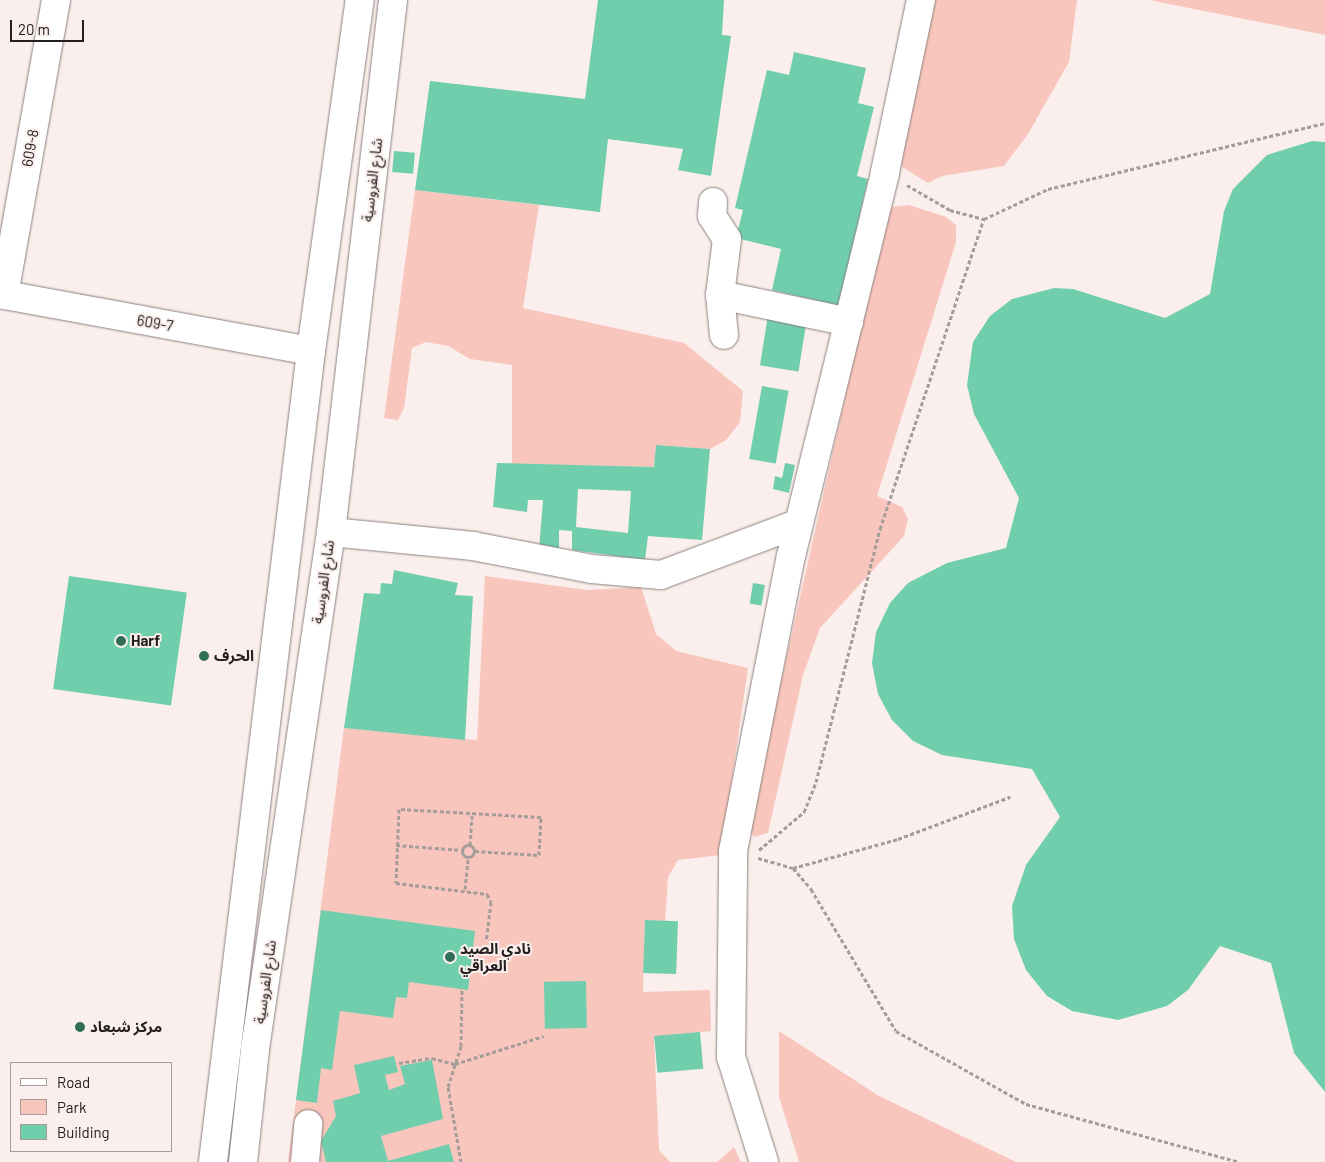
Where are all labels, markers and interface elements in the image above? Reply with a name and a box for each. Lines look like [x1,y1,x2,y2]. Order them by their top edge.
scale bar [12,10,86,42]
text: 20 m [18,20,50,38]
street label: 609-8 [18,128,42,168]
street label: شارع الفروسية [358,137,386,223]
street label: 609-7 [135,311,175,335]
street label: شارع الفروسية [308,539,338,625]
place label: Harf [131,632,160,650]
marker: Harf [115,635,127,647]
place label: الحرف [214,647,254,665]
marker: الحرف [198,650,210,662]
street label: شارع الفروسية [250,939,280,1025]
place label: نادي الصيد العراقي [460,939,531,974]
marker: نادي الصيد العراقي [444,951,456,963]
place label: مركز شبعاد [90,1018,162,1036]
marker: مركز شبعاد [74,1021,86,1033]
legend [10,1062,172,1152]
text: Road [57,1073,90,1091]
text: Park [57,1098,86,1116]
text: Building [57,1123,110,1141]

